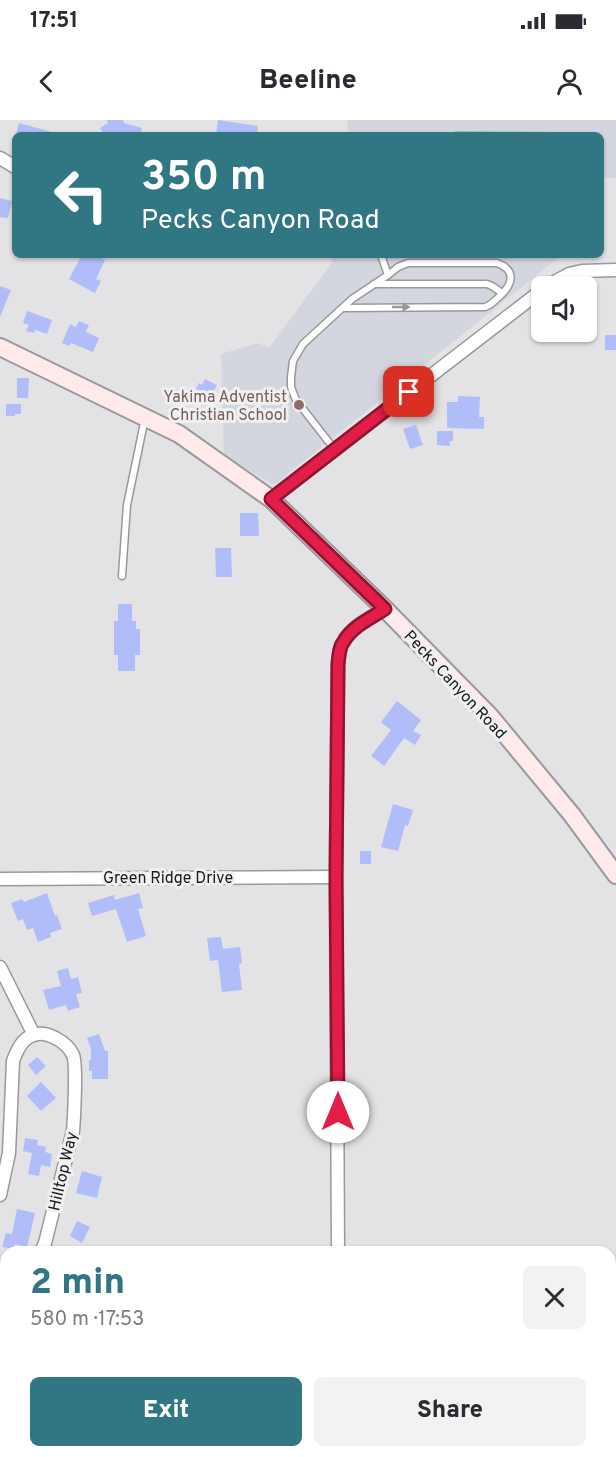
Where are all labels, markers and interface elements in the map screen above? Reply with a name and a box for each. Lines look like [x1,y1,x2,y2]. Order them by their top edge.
text: 17:51 [30,8,78,35]
text: Beeline [259,64,357,98]
icon: back [30,65,63,98]
icon: person [553,65,586,98]
text: 350 m [141,152,267,205]
icon: left [42,156,120,234]
text: Pecks Canyon Road [141,204,380,238]
map controls [531,276,597,342]
button: sound [531,276,597,342]
one-way arrow [392,302,411,312]
pin [383,366,434,417]
icon: arrive [392,375,425,408]
place label: Yakima Adventist Christian School [163,388,287,426]
marker: Yakima Adventist Christian School [292,398,306,412]
street label: Pecks Canyon Road [399,627,510,744]
street label: Green Ridge Drive [103,869,233,889]
position arrow [306,1080,370,1144]
street label: Hilltop Way [45,1130,83,1213]
text: 2 min [30,1261,125,1307]
button: close [523,1266,586,1329]
text: 580 m · 17:53 [30,1307,144,1333]
button: Exit [30,1377,302,1446]
button: Share [314,1377,586,1446]

